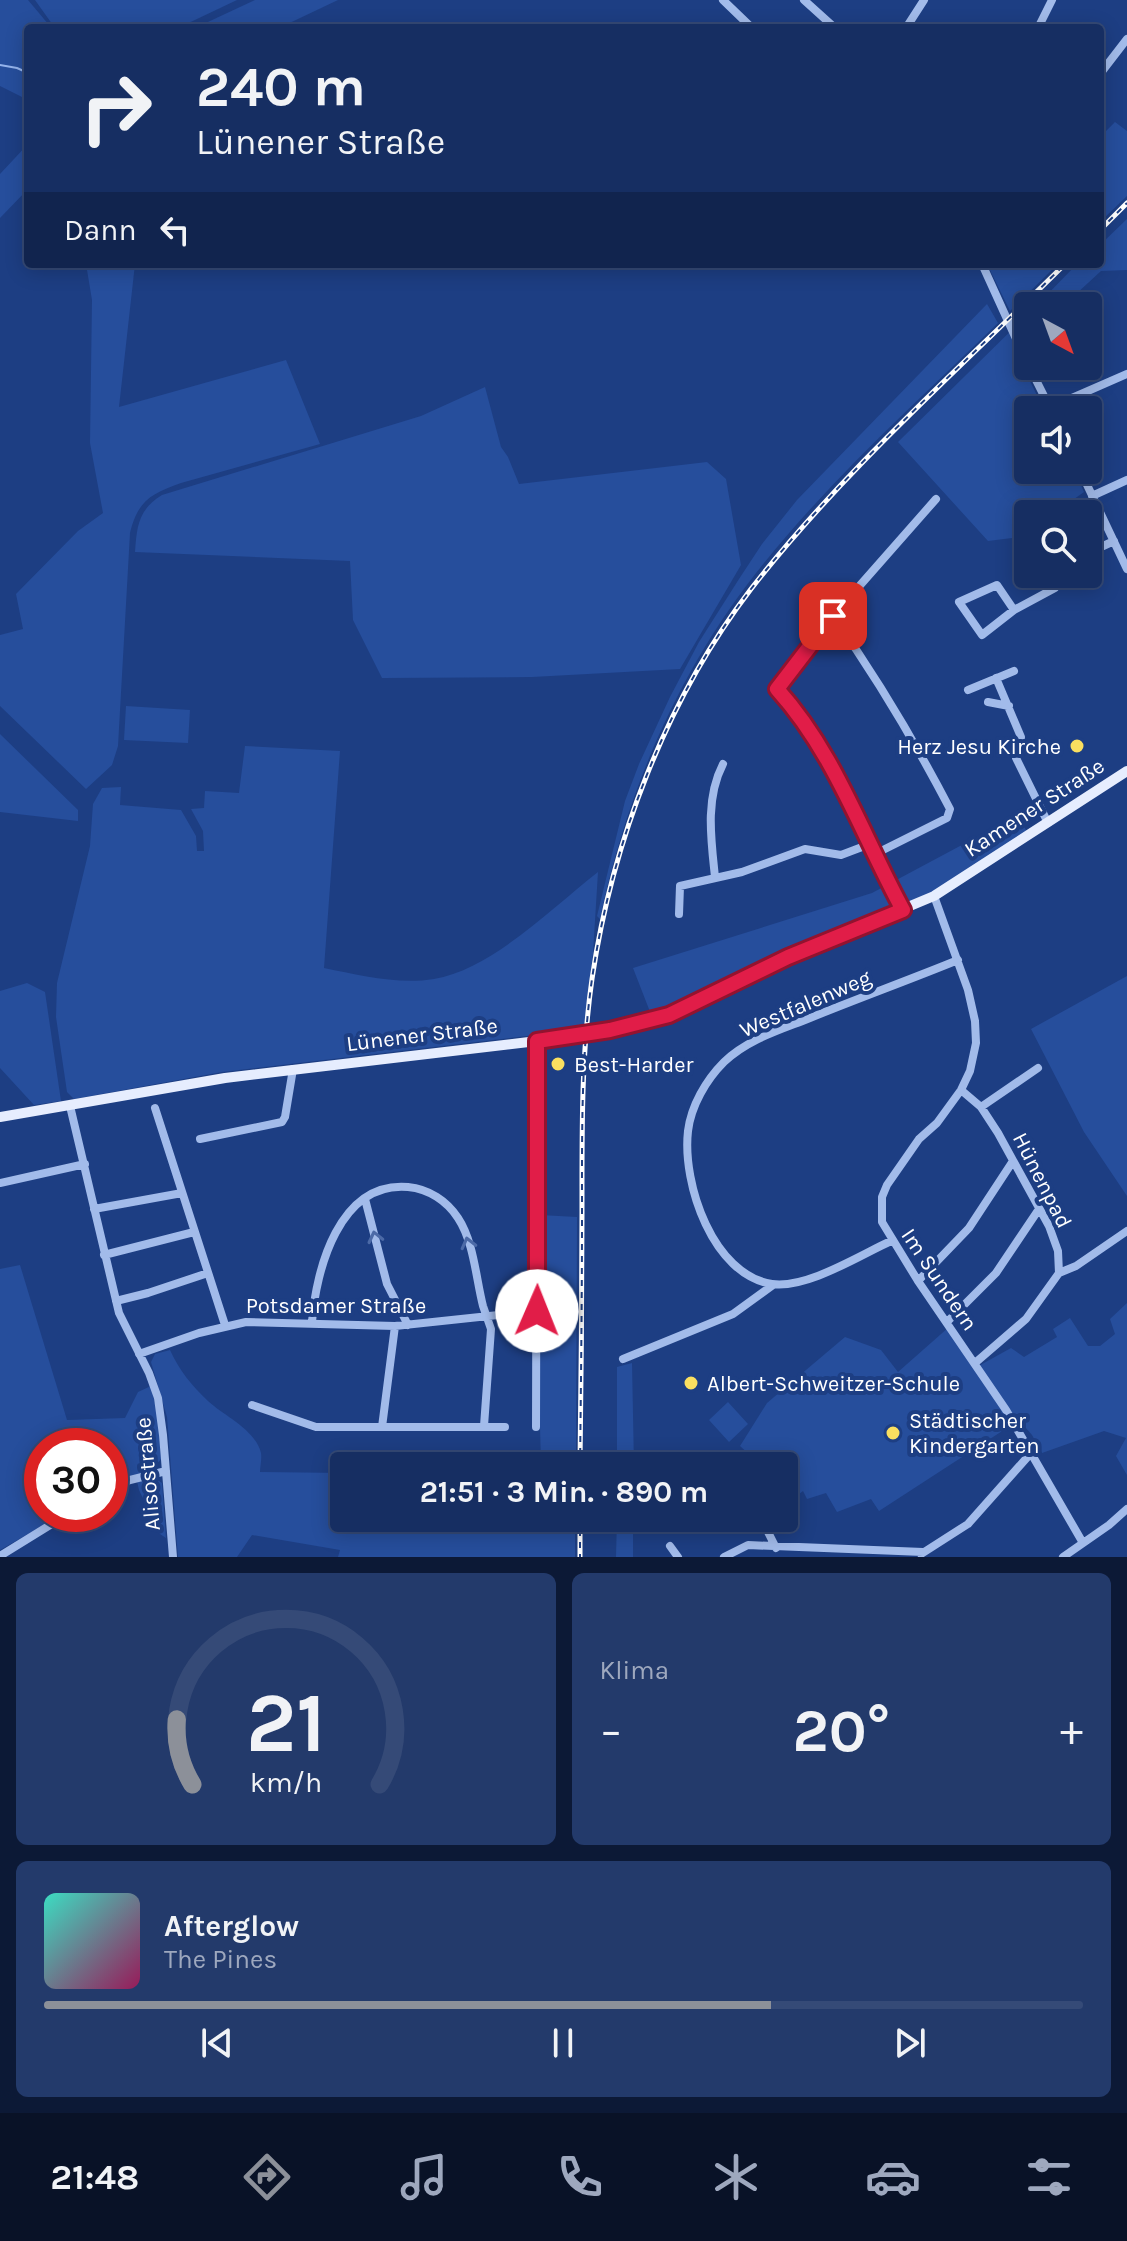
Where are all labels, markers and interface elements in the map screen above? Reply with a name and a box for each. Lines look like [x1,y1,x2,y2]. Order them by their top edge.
text: 240 m [196,54,366,119]
icon: right [64,56,168,160]
text: Lünener Straße [196,121,445,163]
icon: left [153,208,197,252]
text: Dann [64,212,137,248]
north arrow [1014,292,1102,380]
map controls [1014,292,1102,588]
button: sound [1014,396,1102,484]
button: search [1014,500,1102,588]
pin [799,582,867,650]
icon: arrive [811,594,855,638]
place label: Herz Jesu Kirche [897,734,1061,760]
marker: Herz Jesu Kirche [1068,737,1086,755]
street label: Kamener Straße [960,753,1109,863]
street label: Westfalenweg [736,964,875,1043]
street label: Lünener Straße [345,1013,499,1057]
place label: Best-Harder [574,1052,694,1078]
marker: Best-Harder [549,1055,567,1073]
street label: Hünenpad [1007,1128,1077,1233]
street label: Im Sundern [896,1224,983,1336]
one-way arrow [368,1230,385,1244]
one-way arrow [460,1237,477,1250]
position arrow [495,1269,579,1353]
street label: Potsdamer Straße [246,1293,426,1319]
place label: Albert-Schweitzer-Schule [707,1371,960,1397]
marker: Albert-Schweitzer-Schule [682,1374,700,1392]
place label: Städtischer Kindergarten [909,1408,1039,1459]
street label: Alisostraße [130,1416,166,1532]
marker: Städtischer Kindergarten [884,1424,902,1442]
speed limit sign: 30 [24,1428,128,1532]
text: 21:51 · 3 Min. · 890 m [420,1474,708,1510]
text: Klima [600,1655,669,1686]
text: 21 [246,1675,326,1772]
text: 20° [792,1696,890,1766]
text: − [600,1705,623,1756]
text: + [1060,1705,1083,1756]
text: km/h [250,1766,322,1799]
text: Afterglow [164,1908,299,1944]
text: The Pines [164,1944,277,1975]
icon: previous [195,2021,239,2065]
icon: pause [541,2021,585,2065]
icon: next [888,2021,932,2065]
icon: directions [239,2149,295,2205]
icon: music [396,2149,452,2205]
icon: phone [552,2149,608,2205]
icon: climate [708,2149,764,2205]
icon: car [865,2149,921,2205]
icon: filters [1021,2149,1077,2205]
text: 21:48 [50,2156,139,2198]

